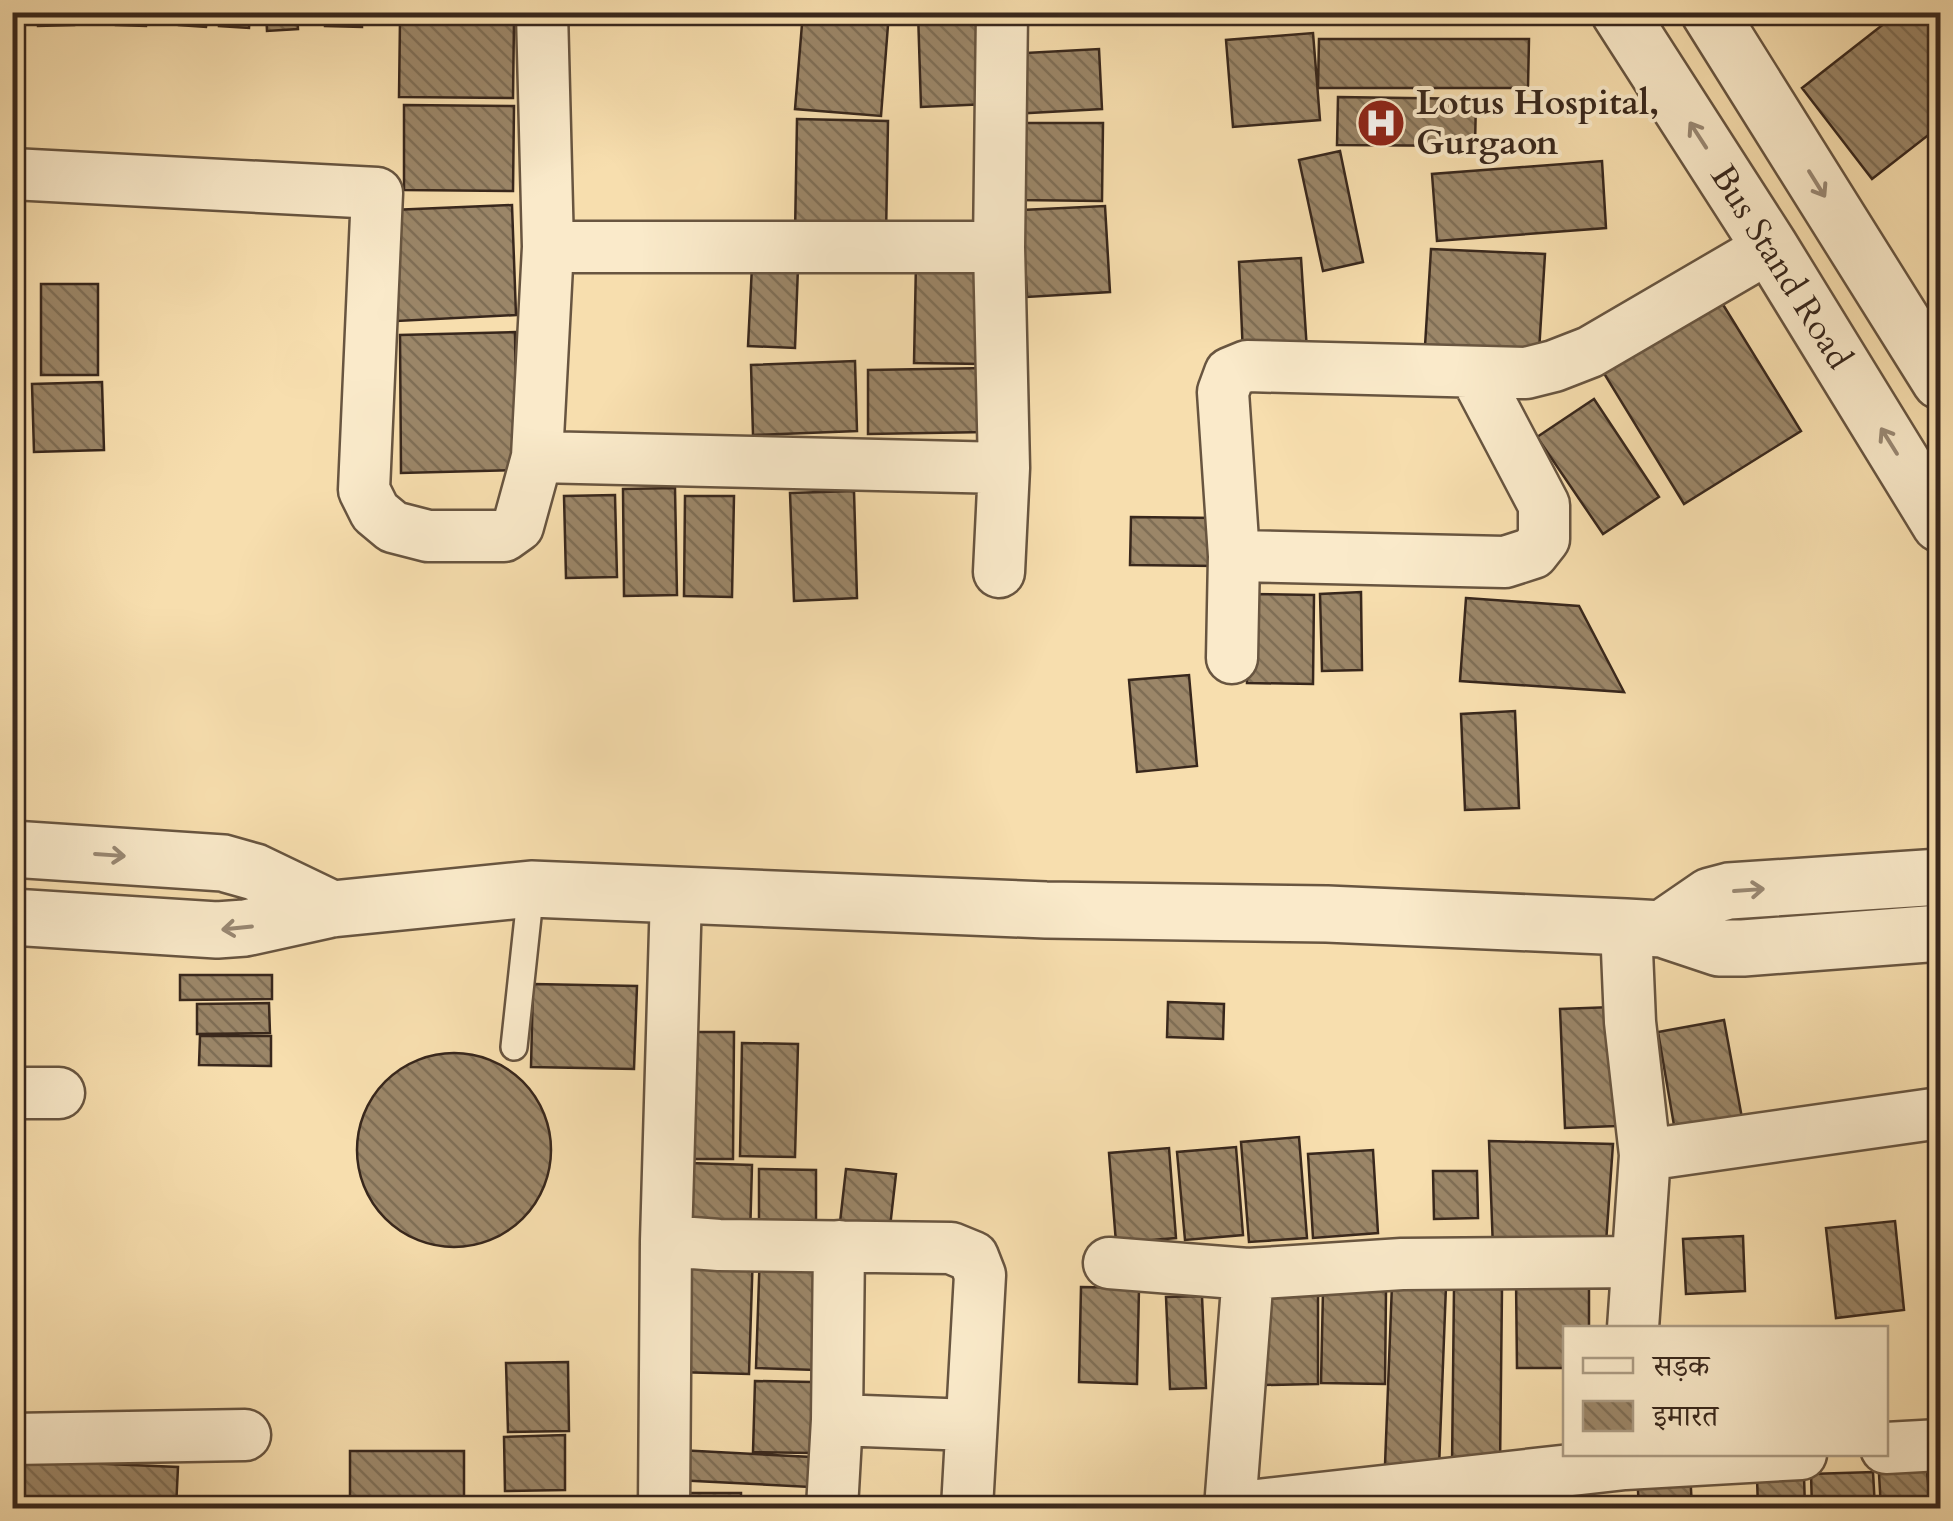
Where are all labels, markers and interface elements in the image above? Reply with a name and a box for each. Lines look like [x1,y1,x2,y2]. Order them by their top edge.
place label: Lotus Hospital, Gurgaon [1416,79,1659,167]
hospital icon: Lotus Hospital, Gurgaon [1355,97,1407,149]
one-way arrow [1688,122,1709,150]
street label: Bus Stand Road [1699,156,1863,379]
one-way arrow [1807,169,1827,198]
one-way arrow [1879,427,1899,455]
one-way arrow [93,846,125,865]
one-way arrow [1733,880,1765,899]
one-way arrow [221,919,253,938]
legend [1563,1326,1888,1456]
text: सड़क [1651,1346,1711,1387]
text: इमारत [1651,1396,1720,1437]

